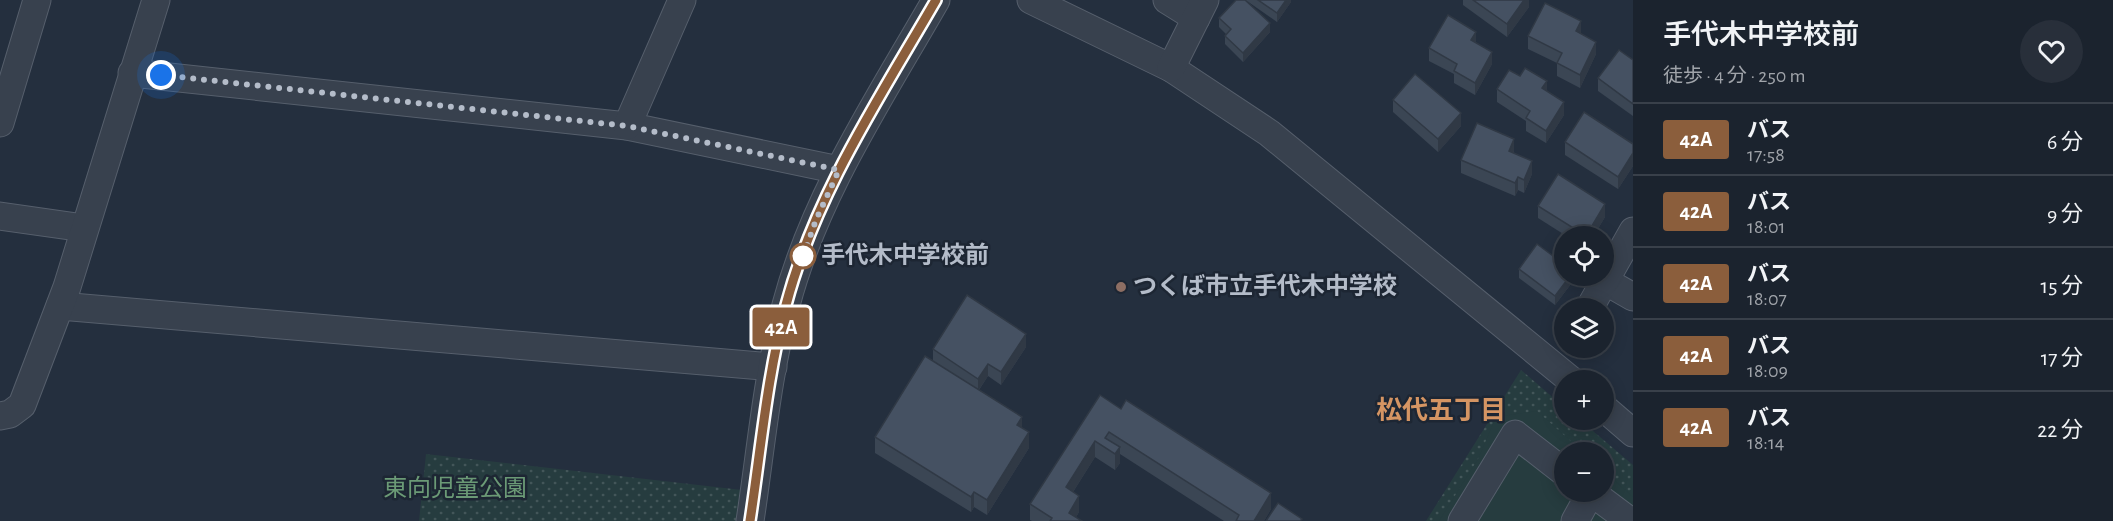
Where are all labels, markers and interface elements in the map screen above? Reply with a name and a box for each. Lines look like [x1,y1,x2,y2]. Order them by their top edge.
button: heart [2020,20,2083,83]
text: 手代木中学校前 [1663,22,1859,50]
your location [146,60,176,90]
text: 徒歩 · 4 分 · 250 m [1663,66,1806,86]
text: バス [1747,119,1791,141]
text: 42A [1679,129,1713,150]
text: 6 分 [2047,131,2083,153]
text: 17:58 [1747,145,1785,165]
text: バス [1747,191,1791,213]
text: 42A [1679,201,1713,222]
text: 9 分 [2047,203,2083,225]
text: 18:01 [1747,217,1785,237]
map controls [1554,226,1614,502]
button: locate [1554,226,1614,286]
place label: 手代木中学校前 [821,242,989,268]
marker: 手代木中学校前 [790,243,816,269]
text: バス [1747,263,1791,285]
place label: つくば市立手代木中学校 [1133,273,1397,299]
text: 42A [1679,273,1713,294]
text: 15 分 [2041,275,2083,297]
marker: つくば市立手代木中学校 [1114,280,1128,294]
text: 18:07 [1747,289,1787,309]
button: layers [1554,298,1614,358]
line badge: 42A [746,308,816,346]
text: 42A [764,317,798,338]
text: バス [1747,335,1791,357]
text: 42A [1679,345,1713,366]
text: 17 分 [2041,347,2083,369]
text: 18:09 [1747,361,1788,381]
button: + [1554,370,1614,430]
district label: 松代五丁目 [1376,396,1506,424]
text: バス [1747,407,1791,429]
text: 42A [1679,417,1713,438]
text: 22 分 [2037,419,2083,441]
text: 18:14 [1747,433,1784,453]
button: − [1554,442,1614,502]
park label: 東向児童公園 [383,475,527,501]

